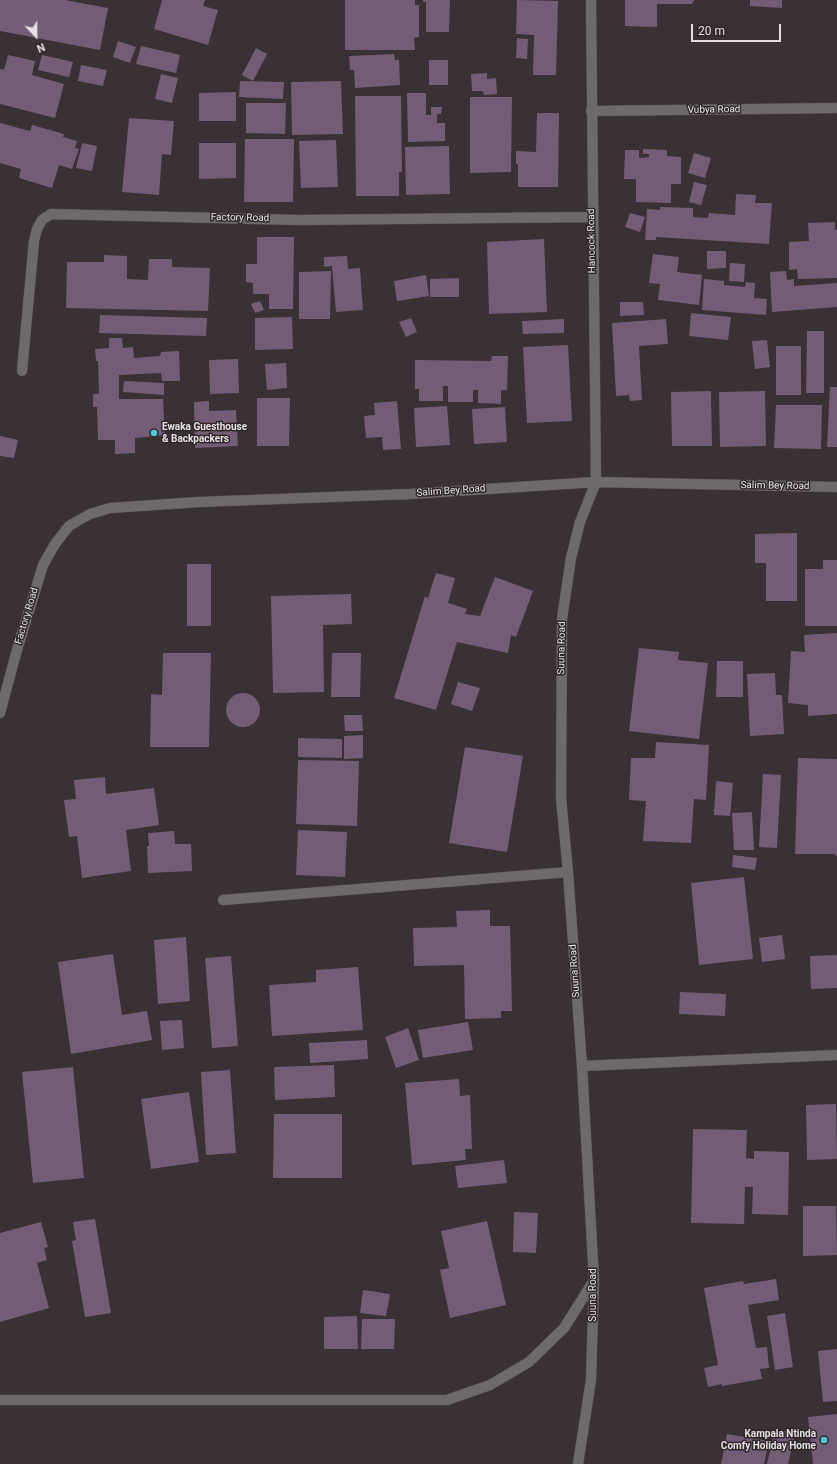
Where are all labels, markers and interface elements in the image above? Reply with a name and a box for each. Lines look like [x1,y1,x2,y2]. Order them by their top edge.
north arrow [16,16,56,56]
scale bar [693,16,783,42]
text: 20 m [698,24,725,38]
text: N [35,40,47,55]
street label: Vubya Road [687,104,741,116]
street label: Hancock Road [585,209,599,273]
street label: Factory Road [211,211,269,225]
place label: Ewaka Guesthouse & Backpackers [162,421,247,444]
marker: Ewaka Guesthouse & Backpackers [149,428,159,438]
street label: Salim Bey Road [740,479,810,493]
street label: Salim Bey Road [416,483,486,499]
street label: Factory Road [13,586,41,646]
street label: Suuna Road [556,621,568,675]
street label: Suuna Road [567,944,583,998]
street label: Suuna Road [587,1268,599,1322]
place label: Kampala Ntinda Comfy Holiday Home [721,1428,816,1452]
marker: Kampala Ntinda Comfy Holiday Home [819,1435,829,1445]

